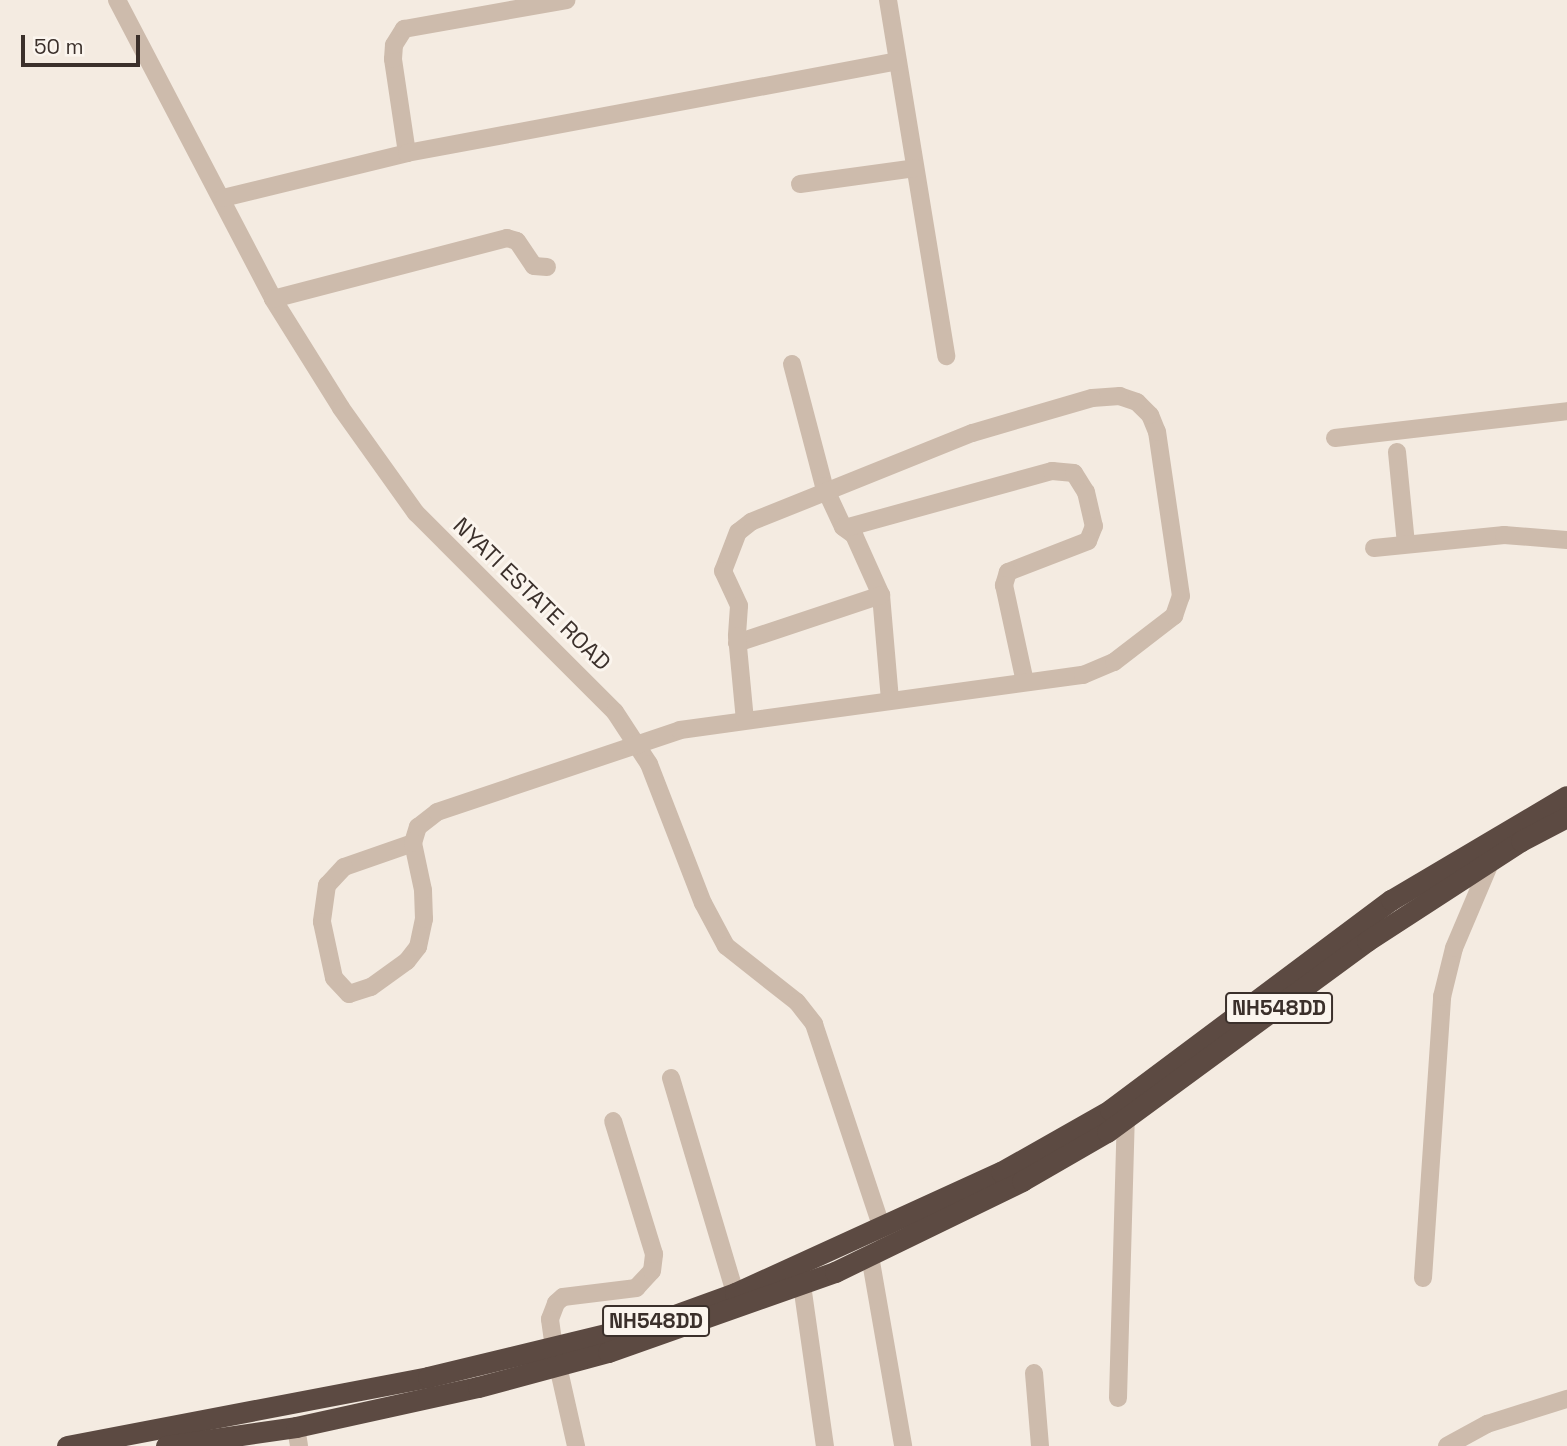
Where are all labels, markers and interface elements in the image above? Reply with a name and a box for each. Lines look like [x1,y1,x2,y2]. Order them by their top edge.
scale bar [24,21,144,65]
text: 50 m [34,33,84,60]
street label: NYATI ESTATE ROAD [448,512,616,676]
road number: NH548DD [1225,990,1333,1026]
road number: NH548DD [602,1304,710,1338]

